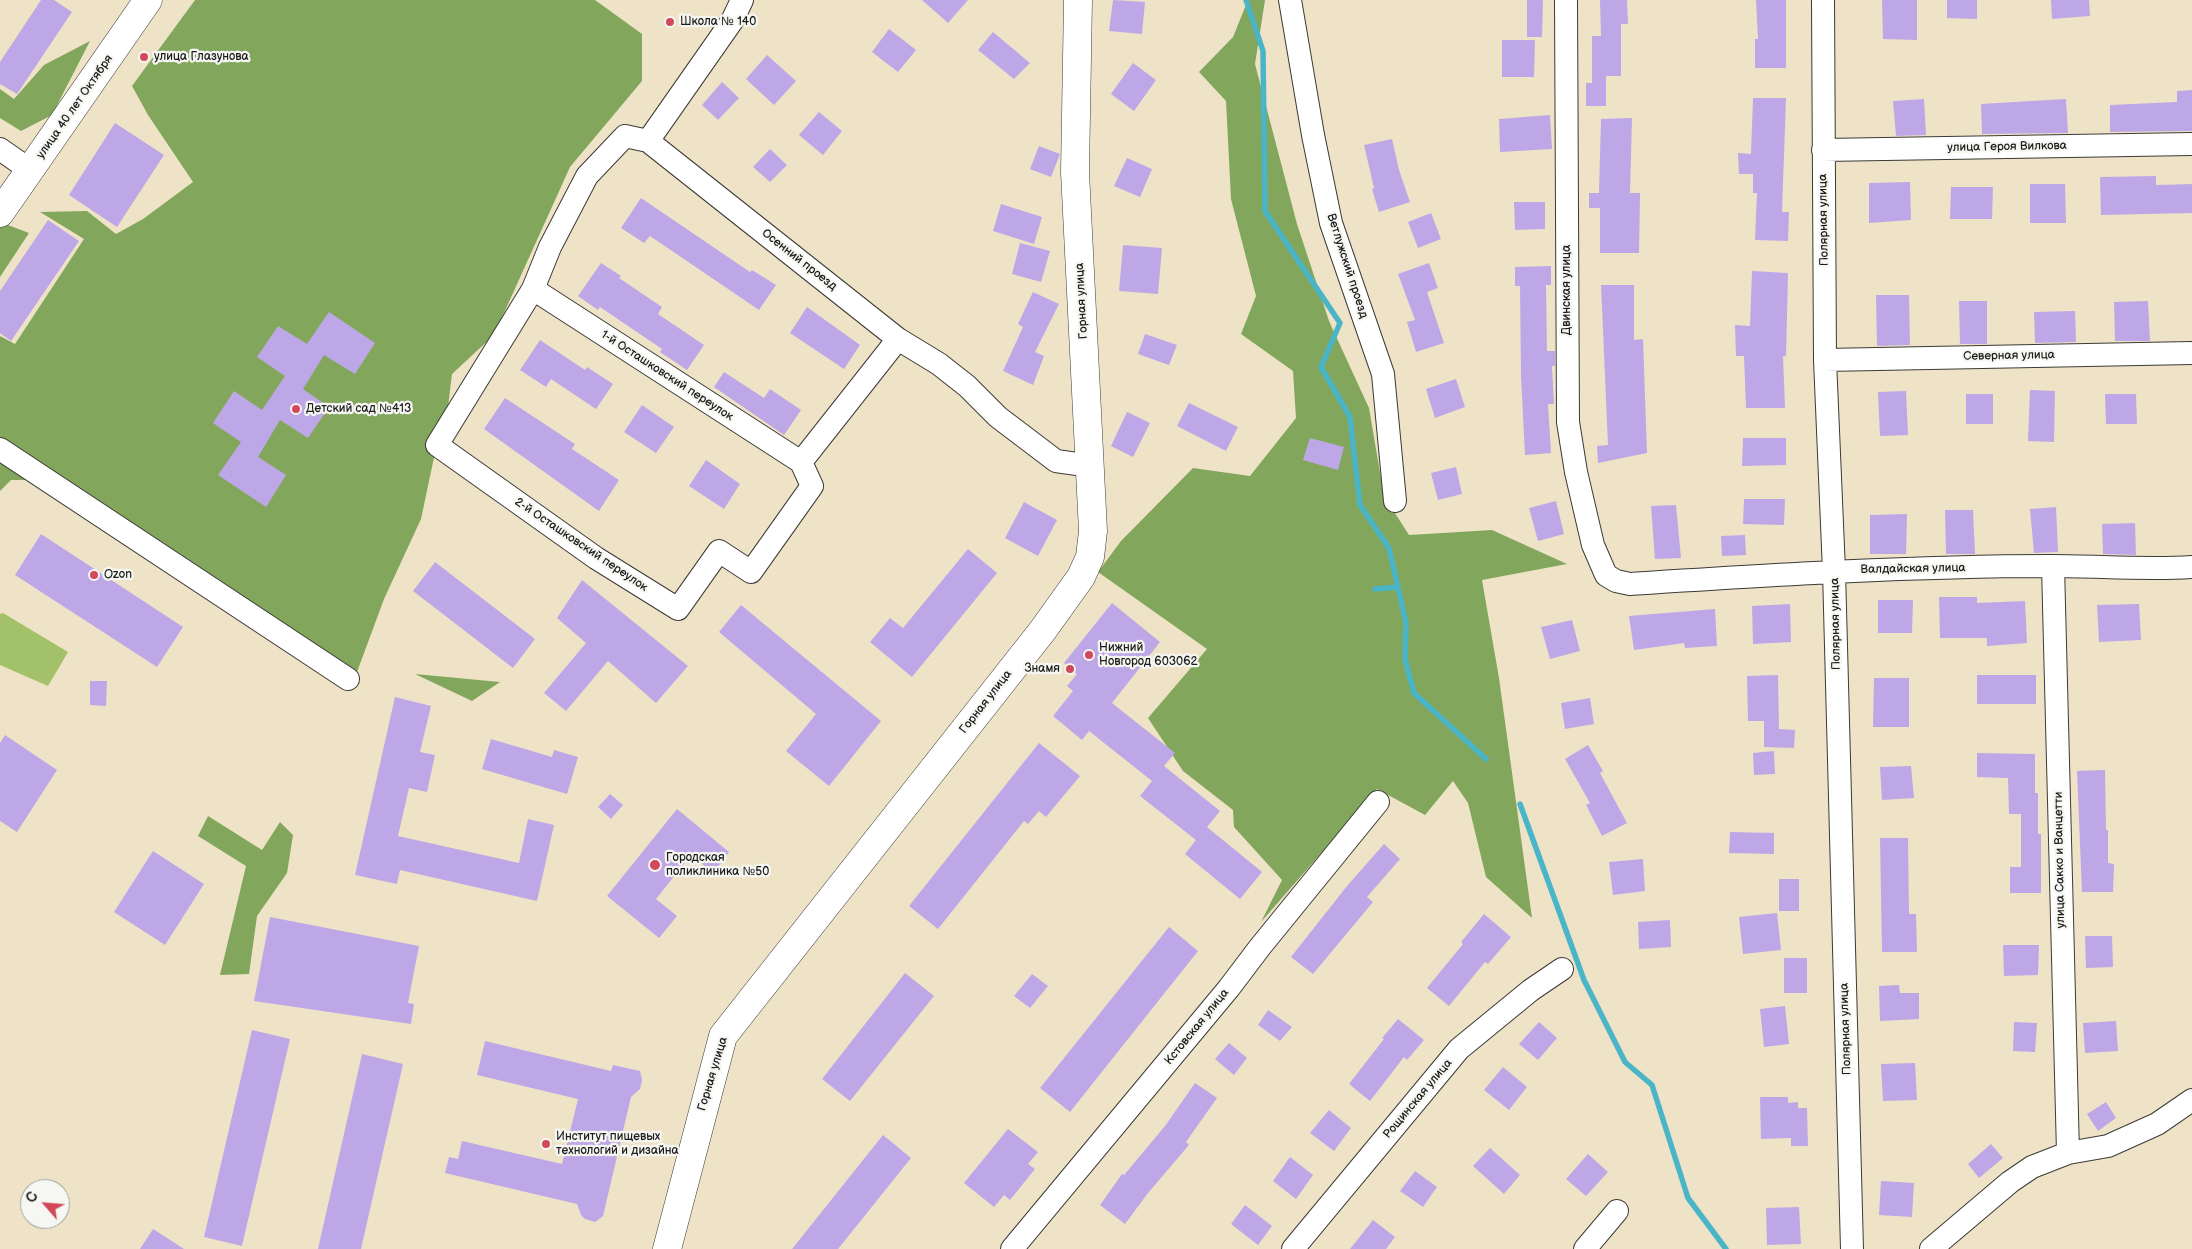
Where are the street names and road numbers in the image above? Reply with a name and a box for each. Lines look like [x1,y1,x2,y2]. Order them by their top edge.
street label: улица 40 лет Октября [34,52,116,162]
street label: улица Героя Вилкова [1947,139,2067,155]
street label: Полярная улица [1816,174,1832,266]
street label: Ветлужский проезд [1323,212,1371,320]
street label: Осенний проезд [759,226,839,294]
street label: Двинская улица [1560,245,1574,335]
street label: Горная улица [1073,262,1091,340]
street label: 1-й Осташковский переулок [598,328,736,424]
street label: Северная улица [1963,348,2055,364]
street label: 2-й Осташковский переулок [512,495,650,595]
street label: Валдайская улица [1860,561,1966,577]
street label: Полярная улица [1828,578,1844,670]
street label: Горная улица [957,667,1015,737]
street label: улица Сакко и Ванцетти [2052,791,2068,929]
street label: Полярная улица [1837,983,1855,1075]
street label: Кстовская улица [1162,986,1232,1068]
street label: Горная улица [695,1035,731,1113]
street label: Рощинская улица [1381,1056,1455,1142]

